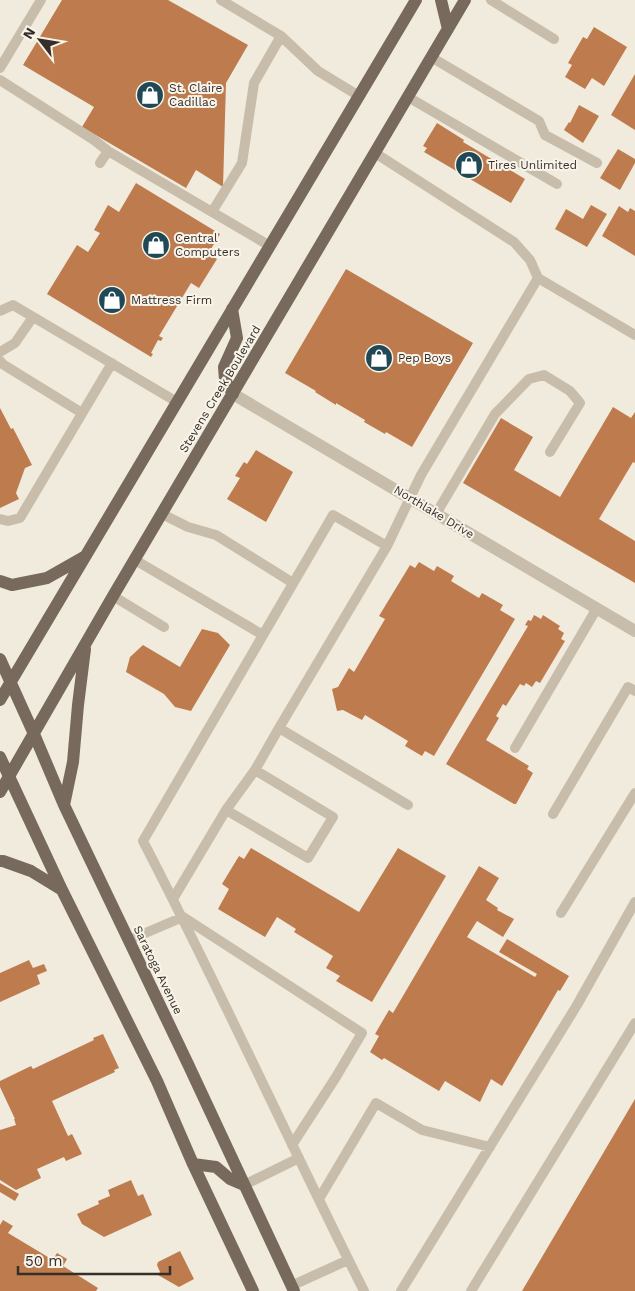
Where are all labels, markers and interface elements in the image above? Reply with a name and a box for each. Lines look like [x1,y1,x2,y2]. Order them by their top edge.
north arrow [15,15,65,65]
text: N [19,25,38,42]
shop icon: St. Claire Cadillac [135,80,165,110]
place label: St. Claire Cadillac [169,81,223,109]
shop icon: Tires Unlimited [454,150,484,180]
place label: Tires Unlimited [488,158,577,172]
shop icon: Central Computers [141,230,171,260]
place label: Central Computers [175,231,240,259]
shop icon: Mattress Firm [97,285,127,315]
place label: Mattress Firm [131,293,212,307]
street label: Stevens Creek Boulevard [176,323,264,455]
shop icon: Pep Boys [364,343,394,373]
place label: Pep Boys [398,351,451,365]
street label: Northlake Drive [391,483,477,541]
street label: Saratoga Avenue [130,923,186,1017]
scale bar [18,1244,170,1276]
text: 50 m [25,1252,62,1270]

